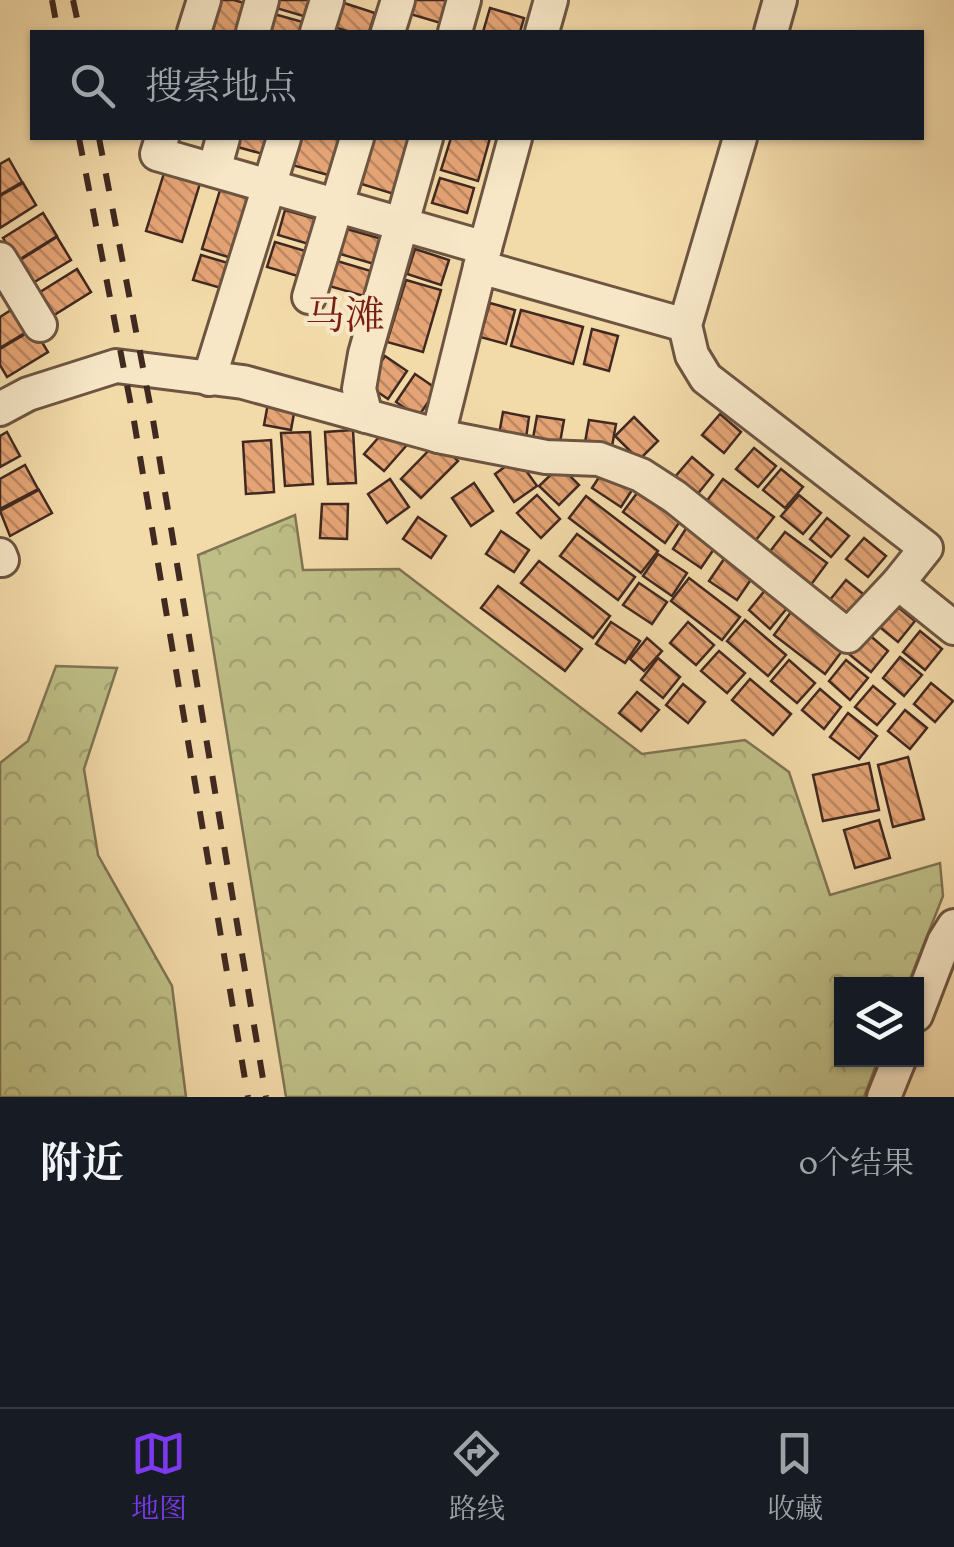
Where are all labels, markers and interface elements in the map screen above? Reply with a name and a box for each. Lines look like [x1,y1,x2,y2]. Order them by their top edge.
search box [30,30,924,140]
icon: search [65,58,120,113]
text: 搜索地点 [145,63,297,116]
district label: 马滩 [305,291,385,347]
map controls [834,977,924,1067]
button: layers [834,977,924,1067]
text: 附近 [40,1137,124,1196]
text: 0个结果 [799,1144,914,1188]
tab: 地图 [131,1426,187,1530]
tab: 路线 [449,1426,505,1530]
tab: 收藏 [767,1426,823,1530]

